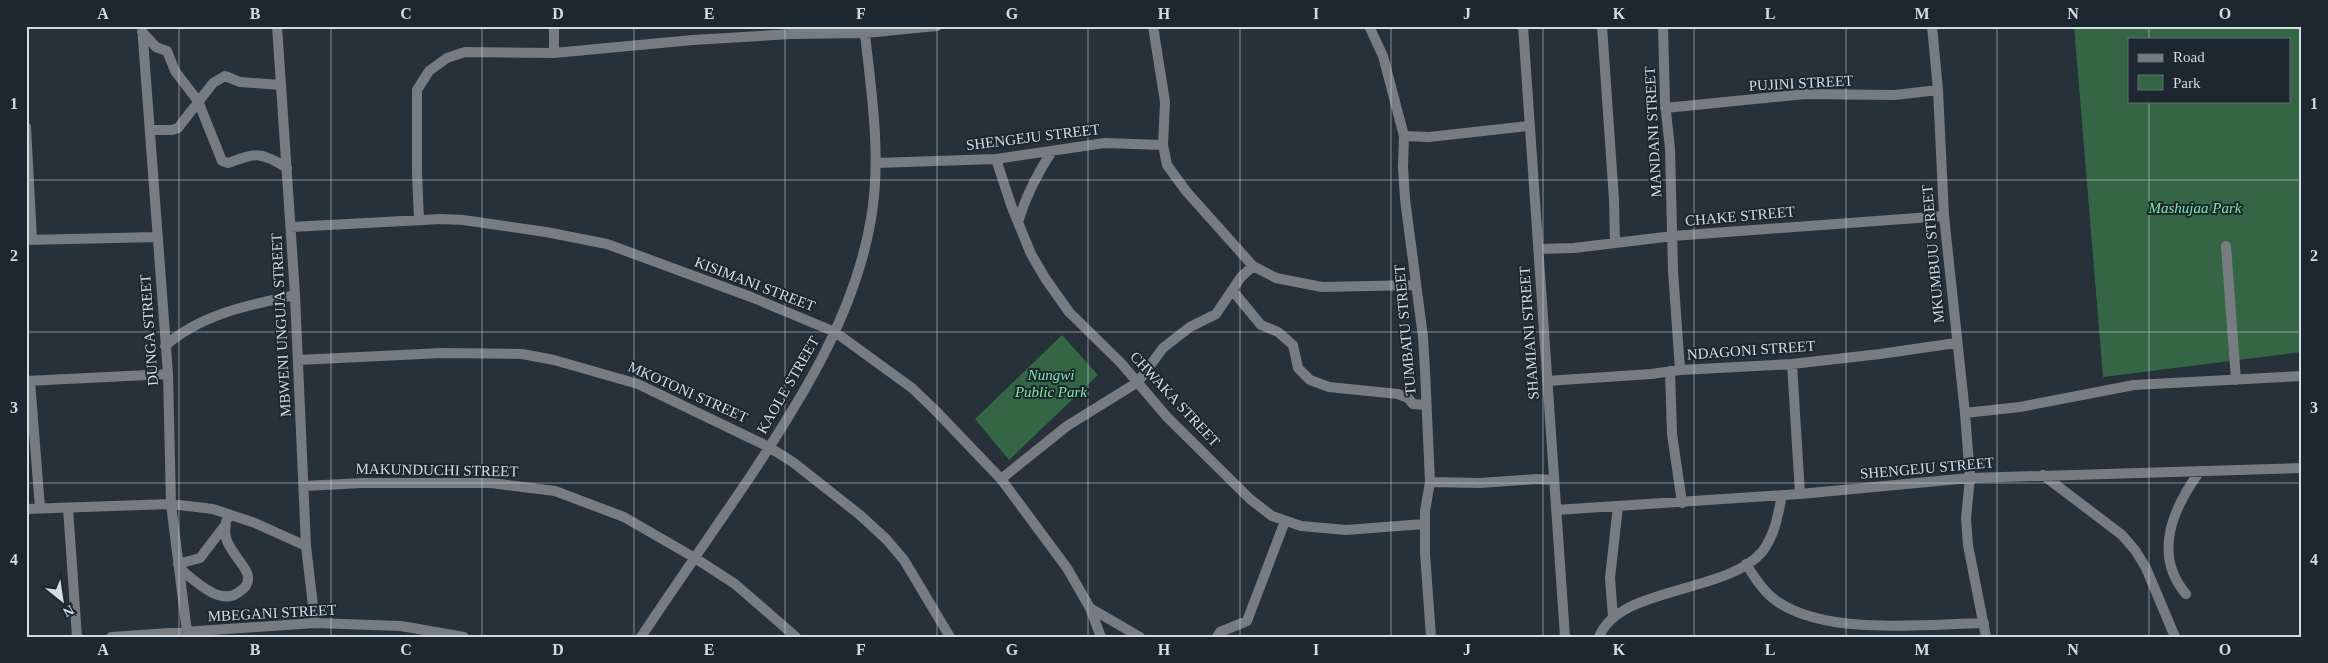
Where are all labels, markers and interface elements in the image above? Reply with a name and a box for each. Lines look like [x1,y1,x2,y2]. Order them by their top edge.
text: A [97,5,109,22]
text: B [250,5,261,22]
text: C [400,5,412,22]
text: D [552,5,564,22]
text: E [704,5,714,22]
text: F [856,5,866,22]
text: G [1006,5,1019,22]
text: H [1158,5,1171,22]
text: I [1313,5,1319,22]
text: J [1463,5,1471,22]
text: K [1613,5,1626,22]
text: L [1765,5,1775,22]
text: M [1914,5,1930,22]
text: N [2067,5,2079,22]
text: O [2219,5,2231,22]
legend [2128,38,2290,102]
text: Road [2173,49,2205,65]
street label: MANDANI STREET [1642,66,1664,198]
street label: PUJINI STREET [1748,72,1854,94]
text: Park [2173,75,2201,91]
text: 1 [10,95,18,112]
text: 1 [2310,95,2318,112]
street label: SHENGEJU STREET [965,121,1101,153]
street label: MKUMBUU STREET [1919,184,1947,324]
park label: Mashujaa Park [2148,200,2242,216]
street label: CHAKE STREET [1684,203,1796,229]
street label: MBWENI UNGUJA STREET [268,233,294,417]
text: 2 [10,247,18,264]
text: 2 [2310,247,2318,264]
street label: KISIMANI STREET [692,254,818,314]
street label: TUMBATU STREET [1391,264,1419,396]
street label: SHAMIANI STREET [1516,266,1542,400]
street label: DUNGA STREET [137,274,161,386]
street label: KAOLE STREET [754,334,822,436]
street label: NDAGONI STREET [1686,338,1816,362]
street label: CHWAKA STREET [1127,348,1223,450]
street label: MKOTONI STREET [626,358,750,426]
park label: Nungwi Public Park [1014,367,1087,400]
text: 3 [10,399,18,416]
text: 3 [2310,399,2318,416]
street label: SHENGEJU STREET [1859,454,1995,482]
street label: MAKUNDUCHI STREET [355,461,519,479]
text: 4 [10,551,18,568]
text: 4 [2310,551,2318,568]
north arrow [38,576,88,626]
text: N [60,602,76,620]
street label: MBEGANI STREET [207,602,337,624]
text: A [97,641,109,658]
text: B [250,641,261,658]
text: C [400,641,412,658]
text: D [552,641,564,658]
text: E [704,641,714,658]
text: F [856,641,866,658]
text: G [1006,641,1019,658]
text: H [1158,641,1171,658]
text: I [1313,641,1319,658]
text: J [1463,641,1471,658]
text: K [1613,641,1626,658]
text: L [1765,641,1775,658]
text: M [1914,641,1930,658]
text: N [2067,641,2079,658]
text: O [2219,641,2231,658]

